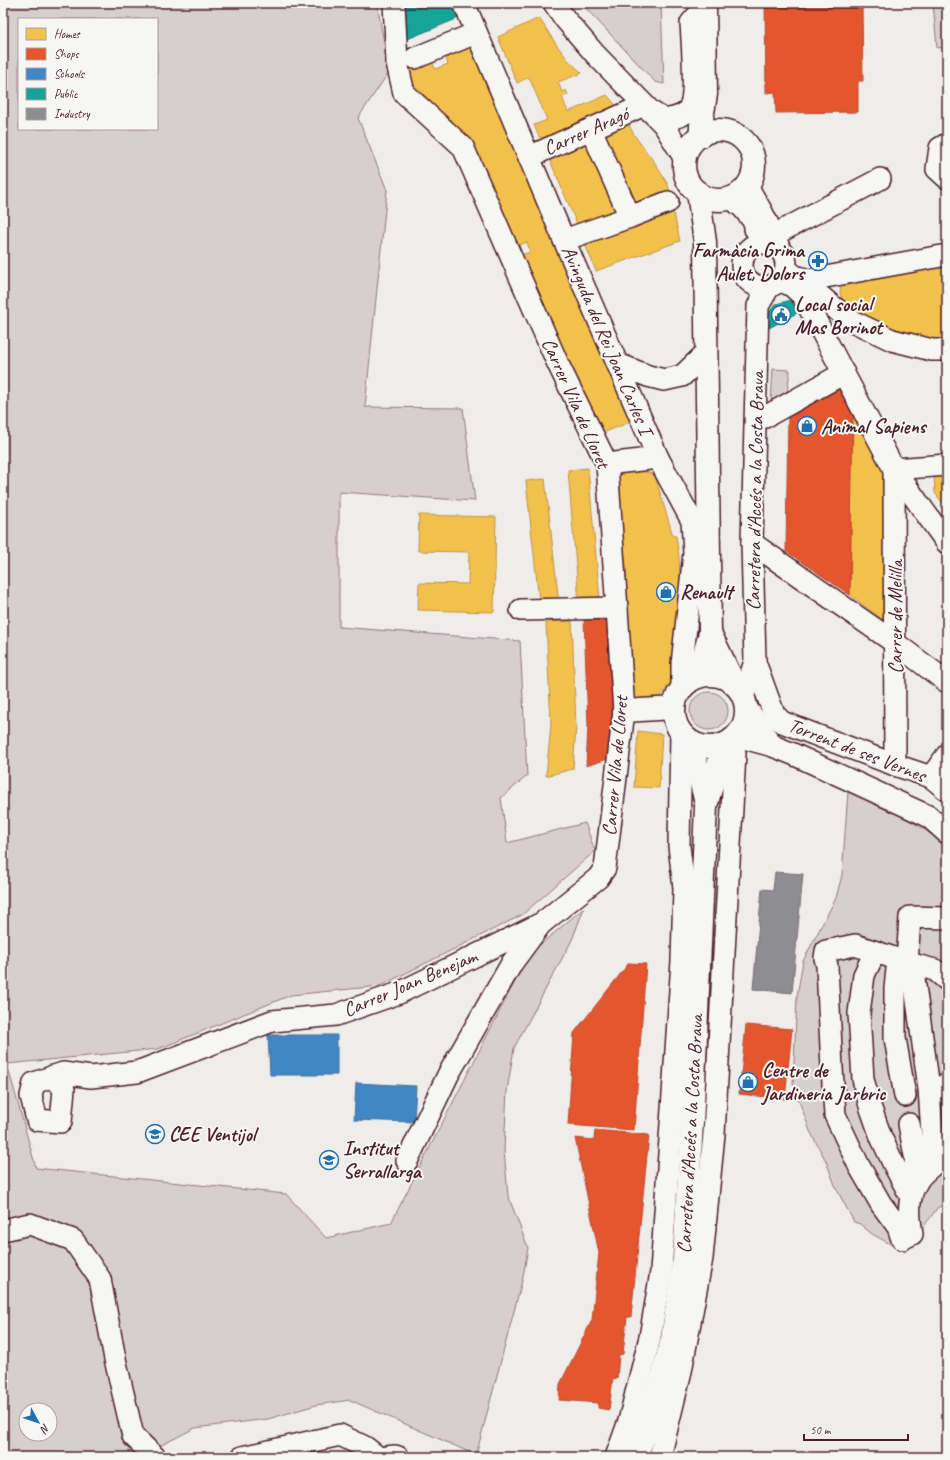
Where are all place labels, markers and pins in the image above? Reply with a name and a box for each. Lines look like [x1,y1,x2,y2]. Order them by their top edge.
place label: Farmàcia Grima Aulet, Dolors [693,238,806,286]
pharmacy icon: Farmàcia Grima Aulet, Dolors [807,250,829,272]
place label: Local social Mas Borinot [795,292,885,340]
public building icon: Local social Mas Borinot [770,304,792,326]
place label: Animal Sapiens [821,414,928,439]
shop icon: Animal Sapiens [796,415,818,437]
place label: Renault [680,580,736,605]
shop icon: Renault [655,581,677,603]
place label: Centre de Jardineria Jarbric [760,1058,886,1106]
shop icon: Centre de Jardineria Jarbric [737,1071,759,1093]
place label: CEE Ventijol [169,1122,260,1147]
school or university icon: CEE Ventijol [144,1123,166,1145]
place label: Institut Serrallarga [343,1136,423,1184]
school or university icon: Institut Serrallarga [318,1149,340,1171]

